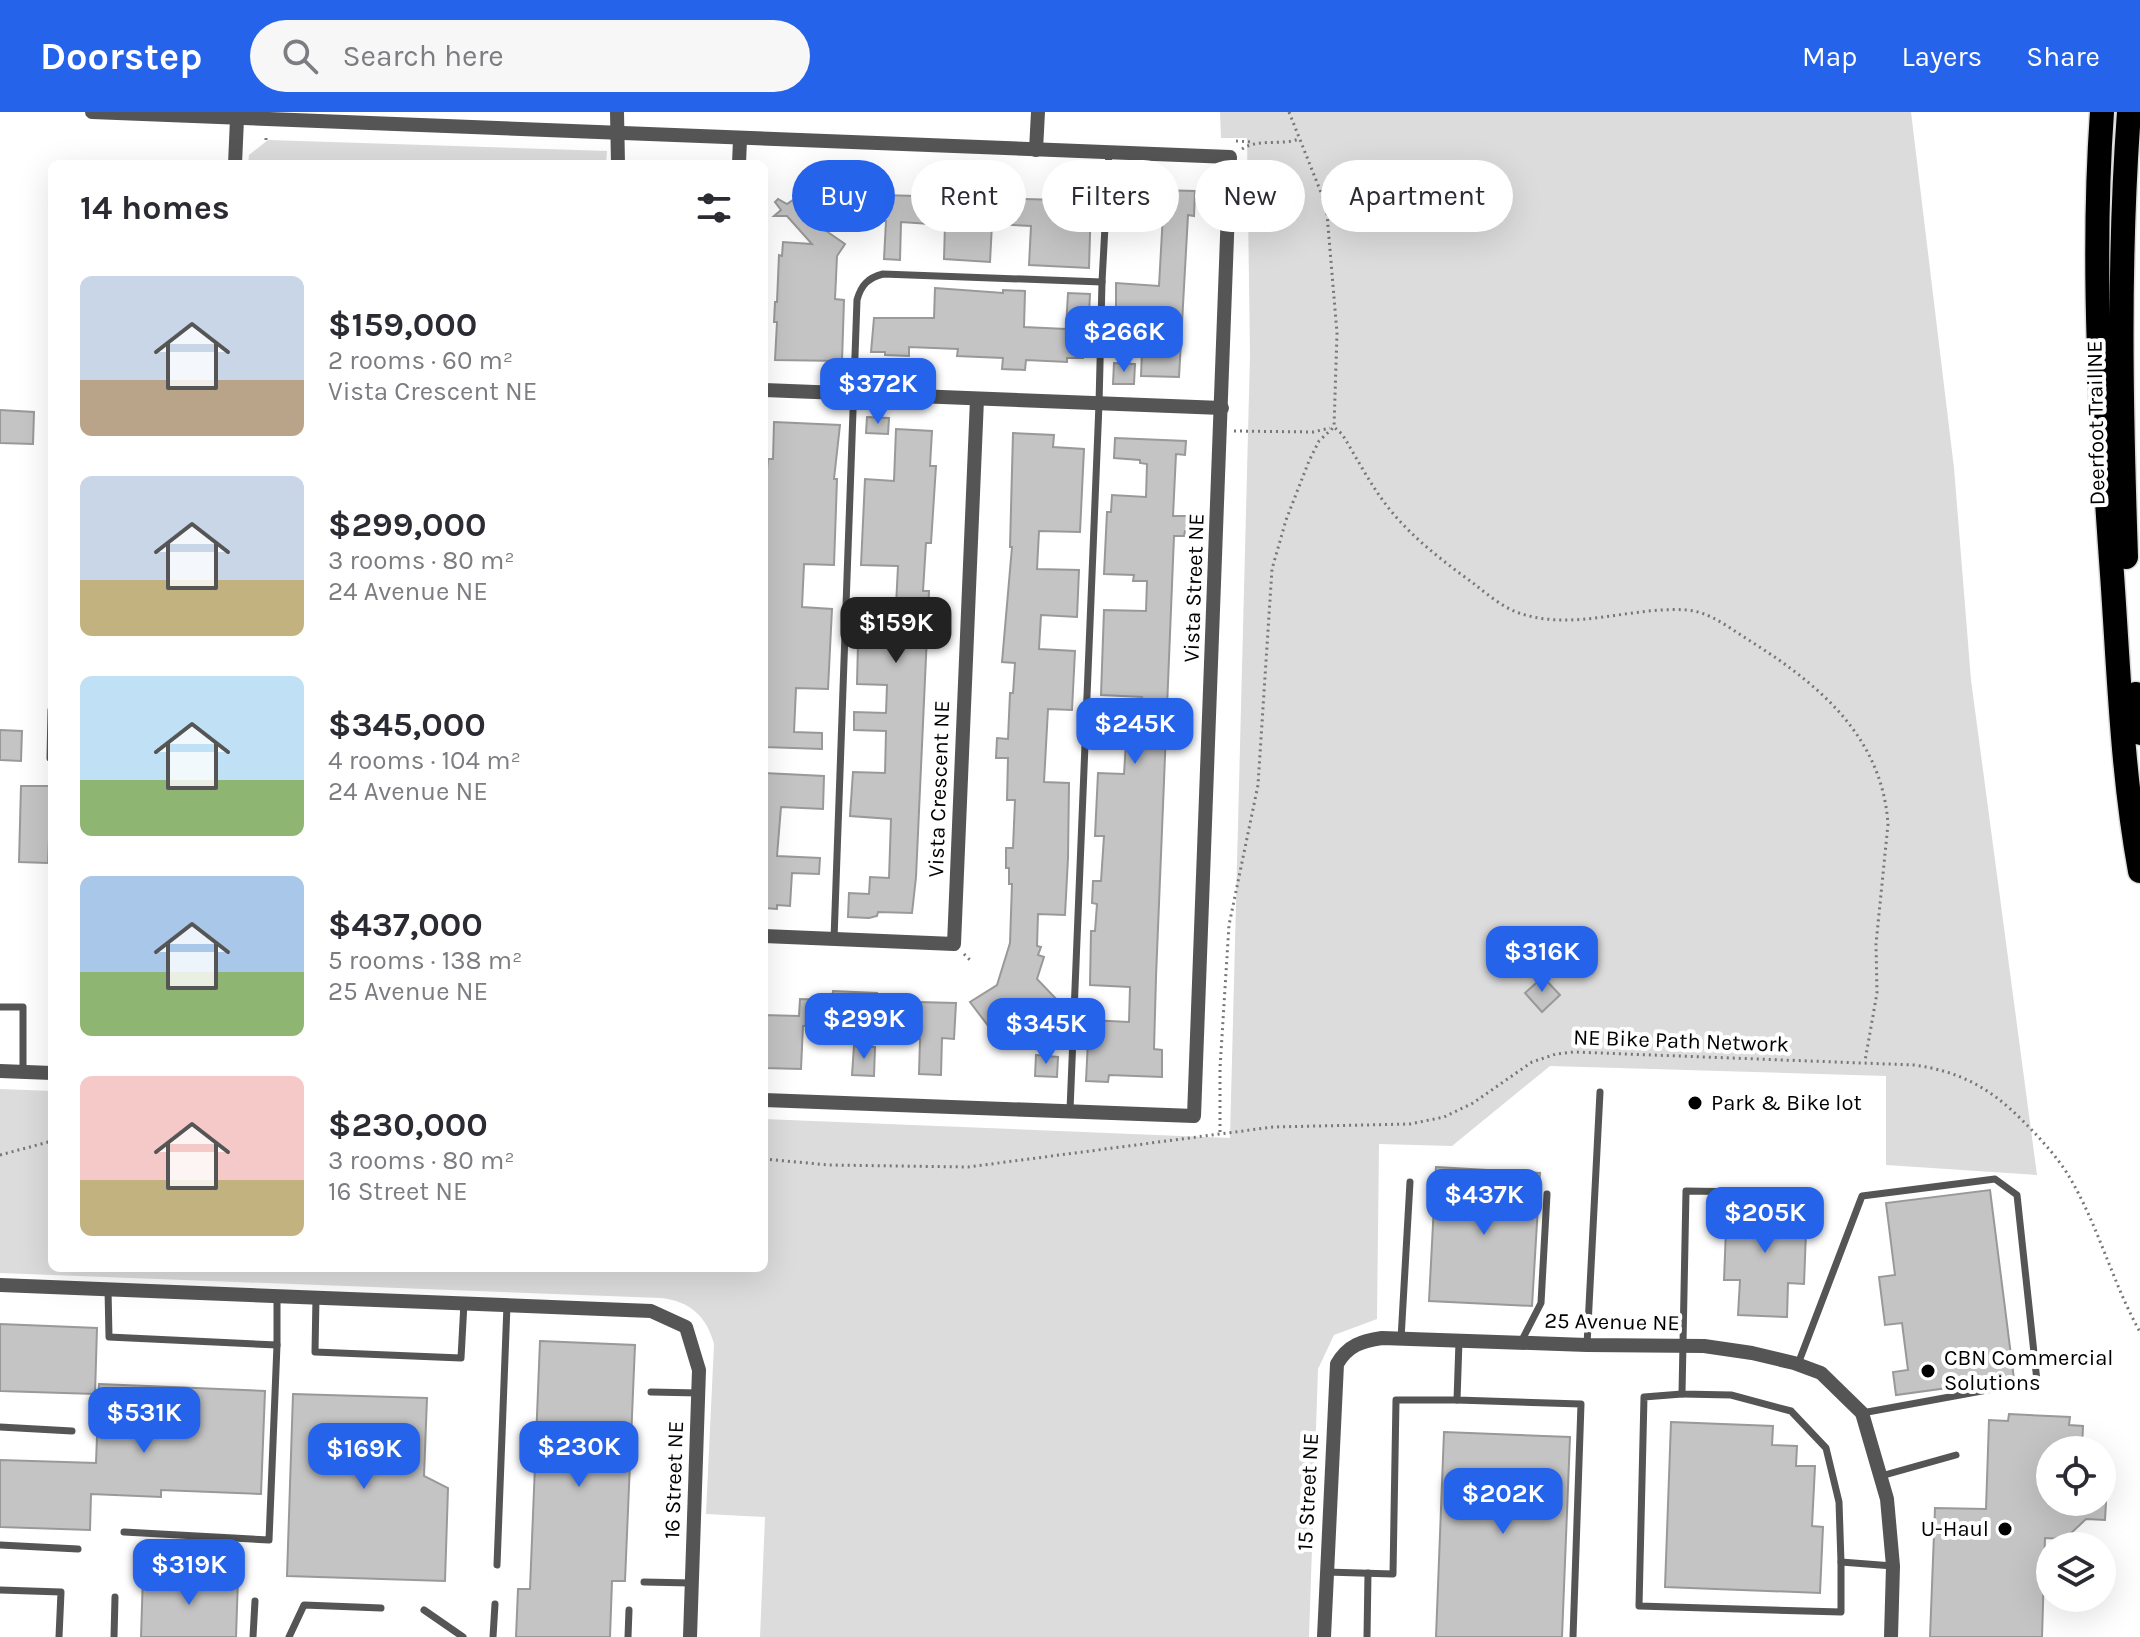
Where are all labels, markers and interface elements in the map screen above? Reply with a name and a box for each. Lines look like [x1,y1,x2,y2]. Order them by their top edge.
search box [250,20,810,92]
text: Doorstep [40,34,202,79]
icon: search [278,34,322,78]
text: Search here [342,38,504,74]
text: Map [1802,40,1857,73]
text: Layers [1901,40,1982,73]
text: Share [2026,40,2100,73]
chip: Buy [792,160,895,232]
chip: Rent [911,160,1026,232]
chip: Filters [1042,160,1179,232]
chip: New [1195,160,1305,232]
chip: Apartment [1321,160,1513,232]
icon: filters [692,186,736,230]
text: 14 homes [80,188,230,228]
text: $159,000 [328,305,477,345]
pin: $266K [1068,306,1180,374]
icon: home [144,308,240,404]
text: $266K [1083,316,1165,347]
street label: Deerfoot Trail NE [2082,340,2110,506]
text: 2 rooms · 60 m² [328,345,513,376]
pin: $372K [822,358,934,426]
text: $372K [838,368,918,399]
text: Vista Crescent NE [328,376,537,407]
text: $299,000 [328,505,487,545]
icon: home [144,508,240,604]
street label: Vista Street NE [1178,513,1210,663]
text: 3 rooms · 80 m² [328,545,515,576]
text: 24 Avenue NE [328,576,488,607]
pin: $159K [840,597,952,665]
text: $159K [858,607,934,638]
pin: $245K [1079,698,1191,766]
street label: Vista Crescent NE [923,700,955,878]
text: $345,000 [328,705,486,745]
icon: home [144,708,240,804]
text: $245K [1094,708,1176,739]
text: 4 rooms · 104 m² [328,745,521,776]
text: 24 Avenue NE [328,776,488,807]
text: $437,000 [328,905,483,945]
icon: home [144,908,240,1004]
pin: $316K [1486,926,1598,994]
text: $316K [1504,936,1580,967]
text: 5 rooms · 138 m² [328,945,523,976]
text: 25 Avenue NE [328,976,488,1007]
pin: $299K [808,993,920,1061]
pin: $345K [990,998,1102,1066]
text: $299K [823,1003,905,1034]
text: $345K [1005,1008,1087,1039]
street label: NE Bike Path Network [1573,1024,1789,1058]
place label: Park & Bike lot [1711,1090,1862,1116]
marker: Park & Bike lot [1686,1094,1704,1112]
text: $230,000 [328,1105,488,1145]
icon: home [144,1108,240,1204]
text: 3 rooms · 80 m² [328,1145,515,1176]
pin: $437K [1428,1169,1540,1237]
text: 16 Street NE [328,1176,468,1207]
text: $437K [1444,1179,1524,1210]
pin: $205K [1709,1187,1821,1255]
text: $205K [1724,1197,1806,1228]
street label: 25 Avenue NE [1544,1308,1680,1336]
place label: CBN Commercial Solutions [1944,1345,2114,1396]
marker: CBN Commercial Solutions [1919,1362,1937,1380]
pin: $531K [88,1387,200,1455]
text: $531K [106,1397,182,1428]
pin: $230K [523,1421,635,1489]
street label: 16 Street NE [659,1421,689,1539]
pin: $169K [308,1423,420,1491]
text: $230K [537,1431,621,1462]
street label: 15 Street NE [1292,1432,1324,1552]
text: $169K [326,1433,402,1464]
map controls [2036,1436,2116,1612]
button: locate [2036,1436,2116,1516]
pin: $202K [1447,1468,1559,1536]
text: $202K [1462,1478,1544,1509]
place label: U-Haul [1921,1516,1989,1542]
marker: U-Haul [1996,1520,2014,1538]
button: layers [2036,1532,2116,1612]
pin: $319K [133,1539,245,1607]
text: $319K [151,1549,227,1580]

